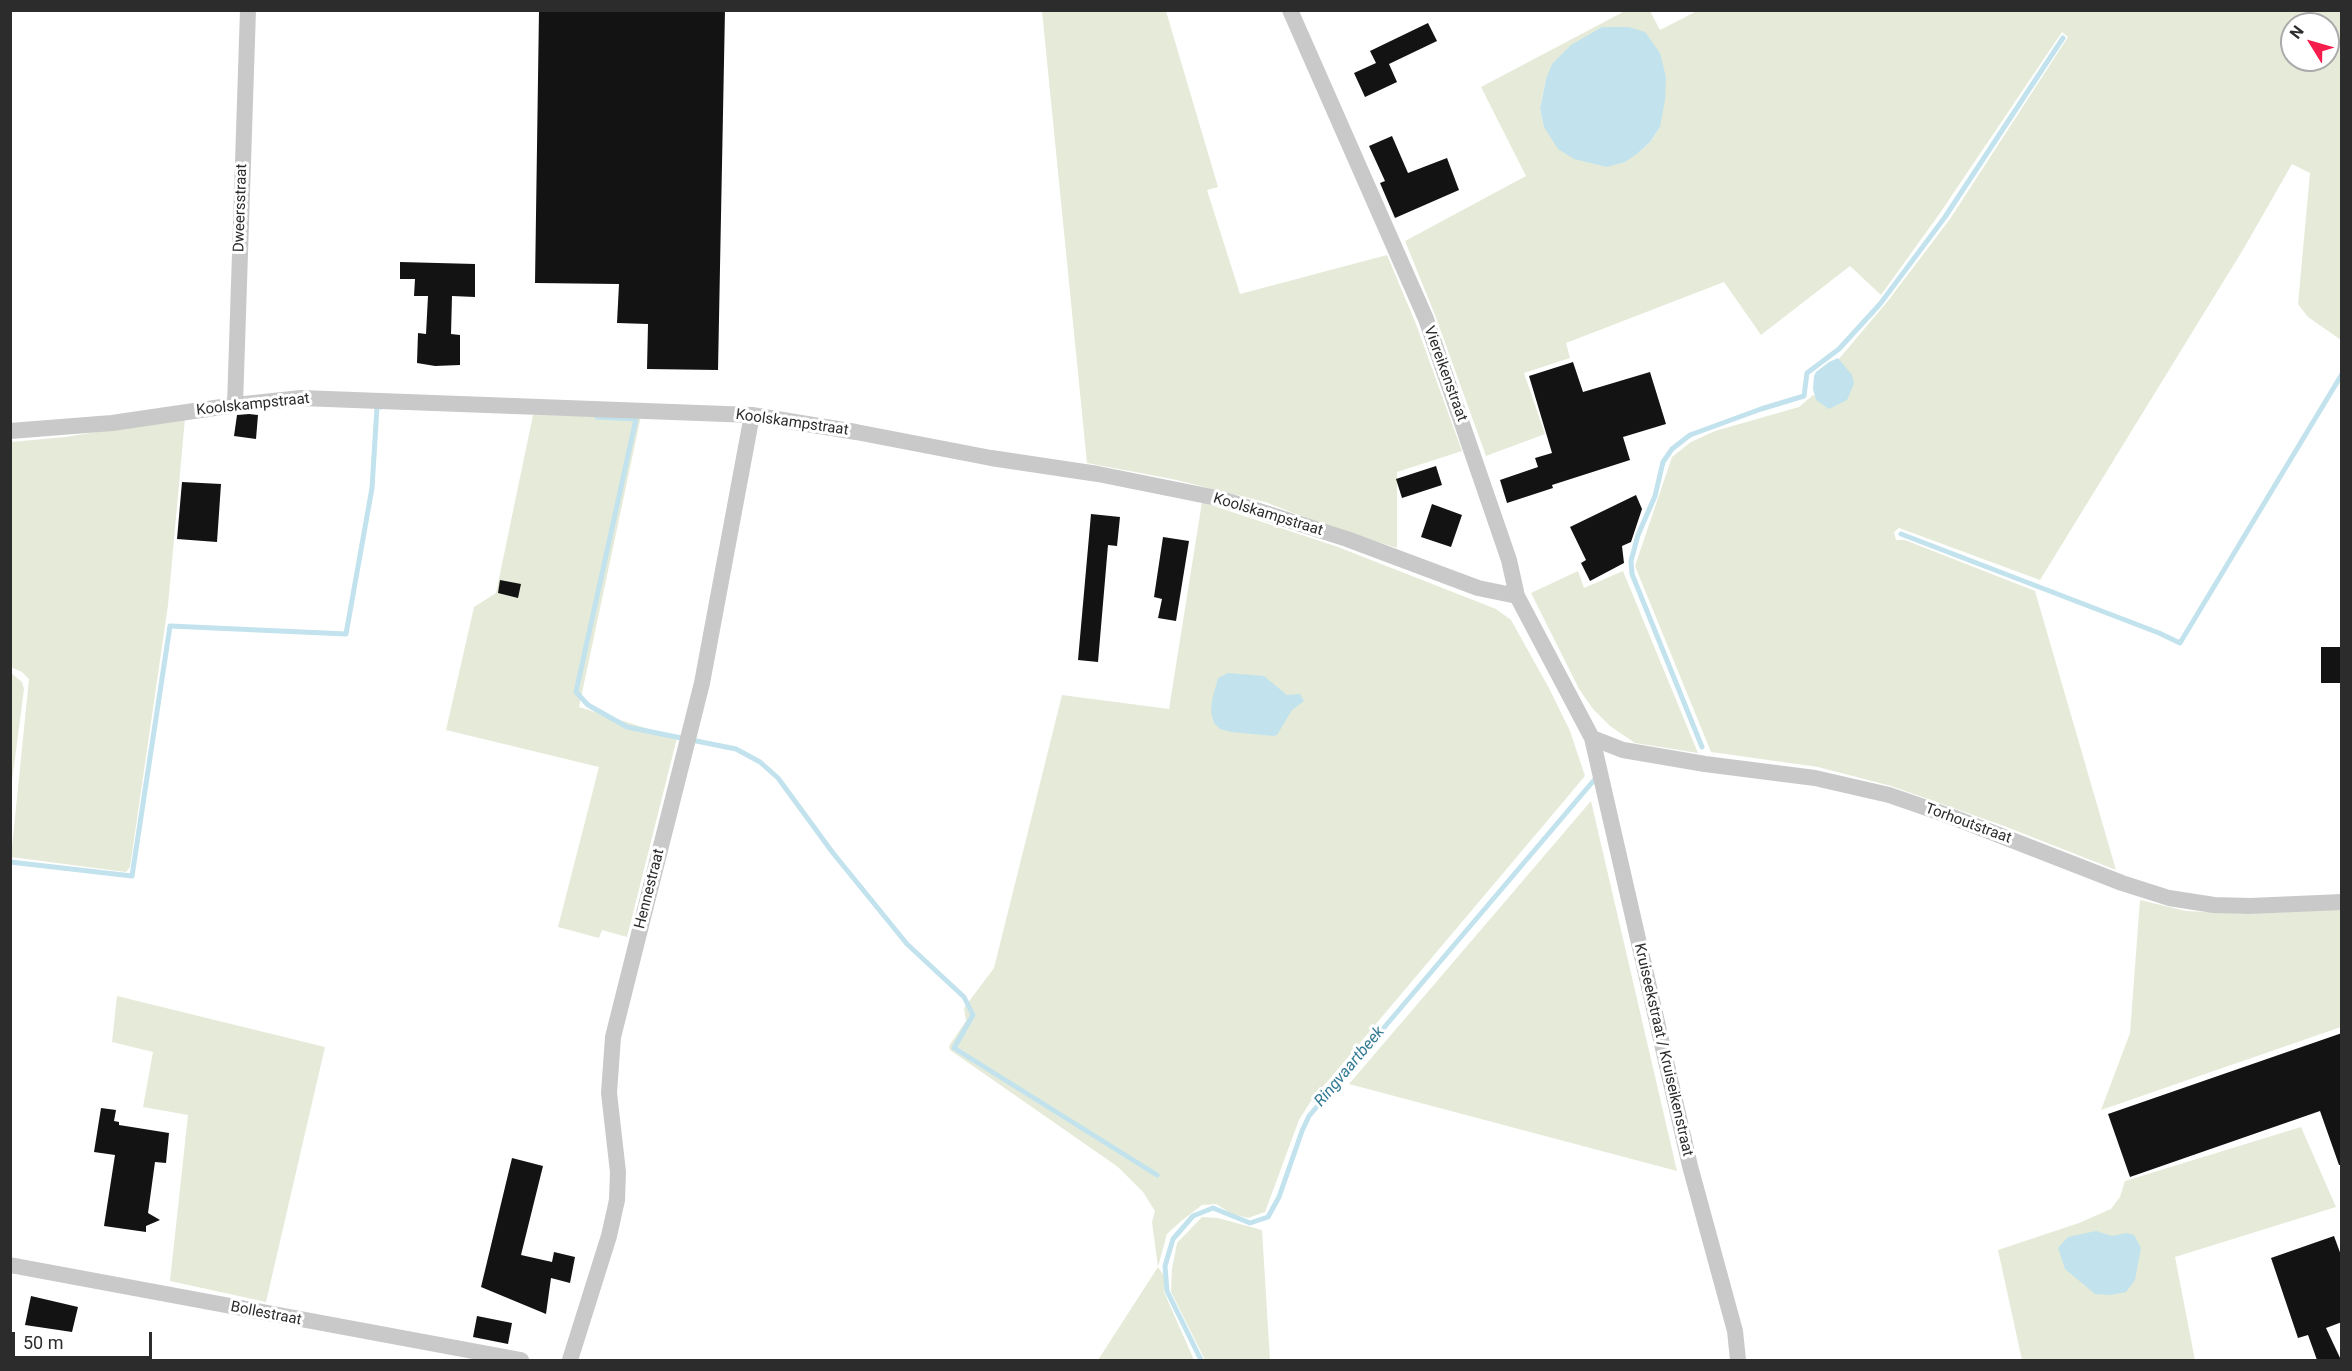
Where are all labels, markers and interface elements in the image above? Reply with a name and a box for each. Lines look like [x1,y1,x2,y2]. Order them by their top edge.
north arrow [2280,12,2340,72]
text: N [2286,22,2308,42]
street label: Dweersstraat [230,163,252,253]
street label: Viereikenstraat [1419,324,1471,424]
street label: Koolskampstraat [196,390,310,420]
street label: Koolskampstraat [734,406,850,440]
street label: Koolskampstraat [1211,490,1325,540]
street label: Torhoutstraat [1922,800,2014,848]
street label: Hennestraat [631,847,669,931]
street label: Kruiseekstraat / Kruiseikenstraat [1630,942,1696,1158]
water label: Ringvaartbeek [1311,1023,1389,1111]
street label: Bollestraat [229,1298,303,1330]
scale bar [15,1320,154,1358]
text: 50 m [23,1332,63,1353]

